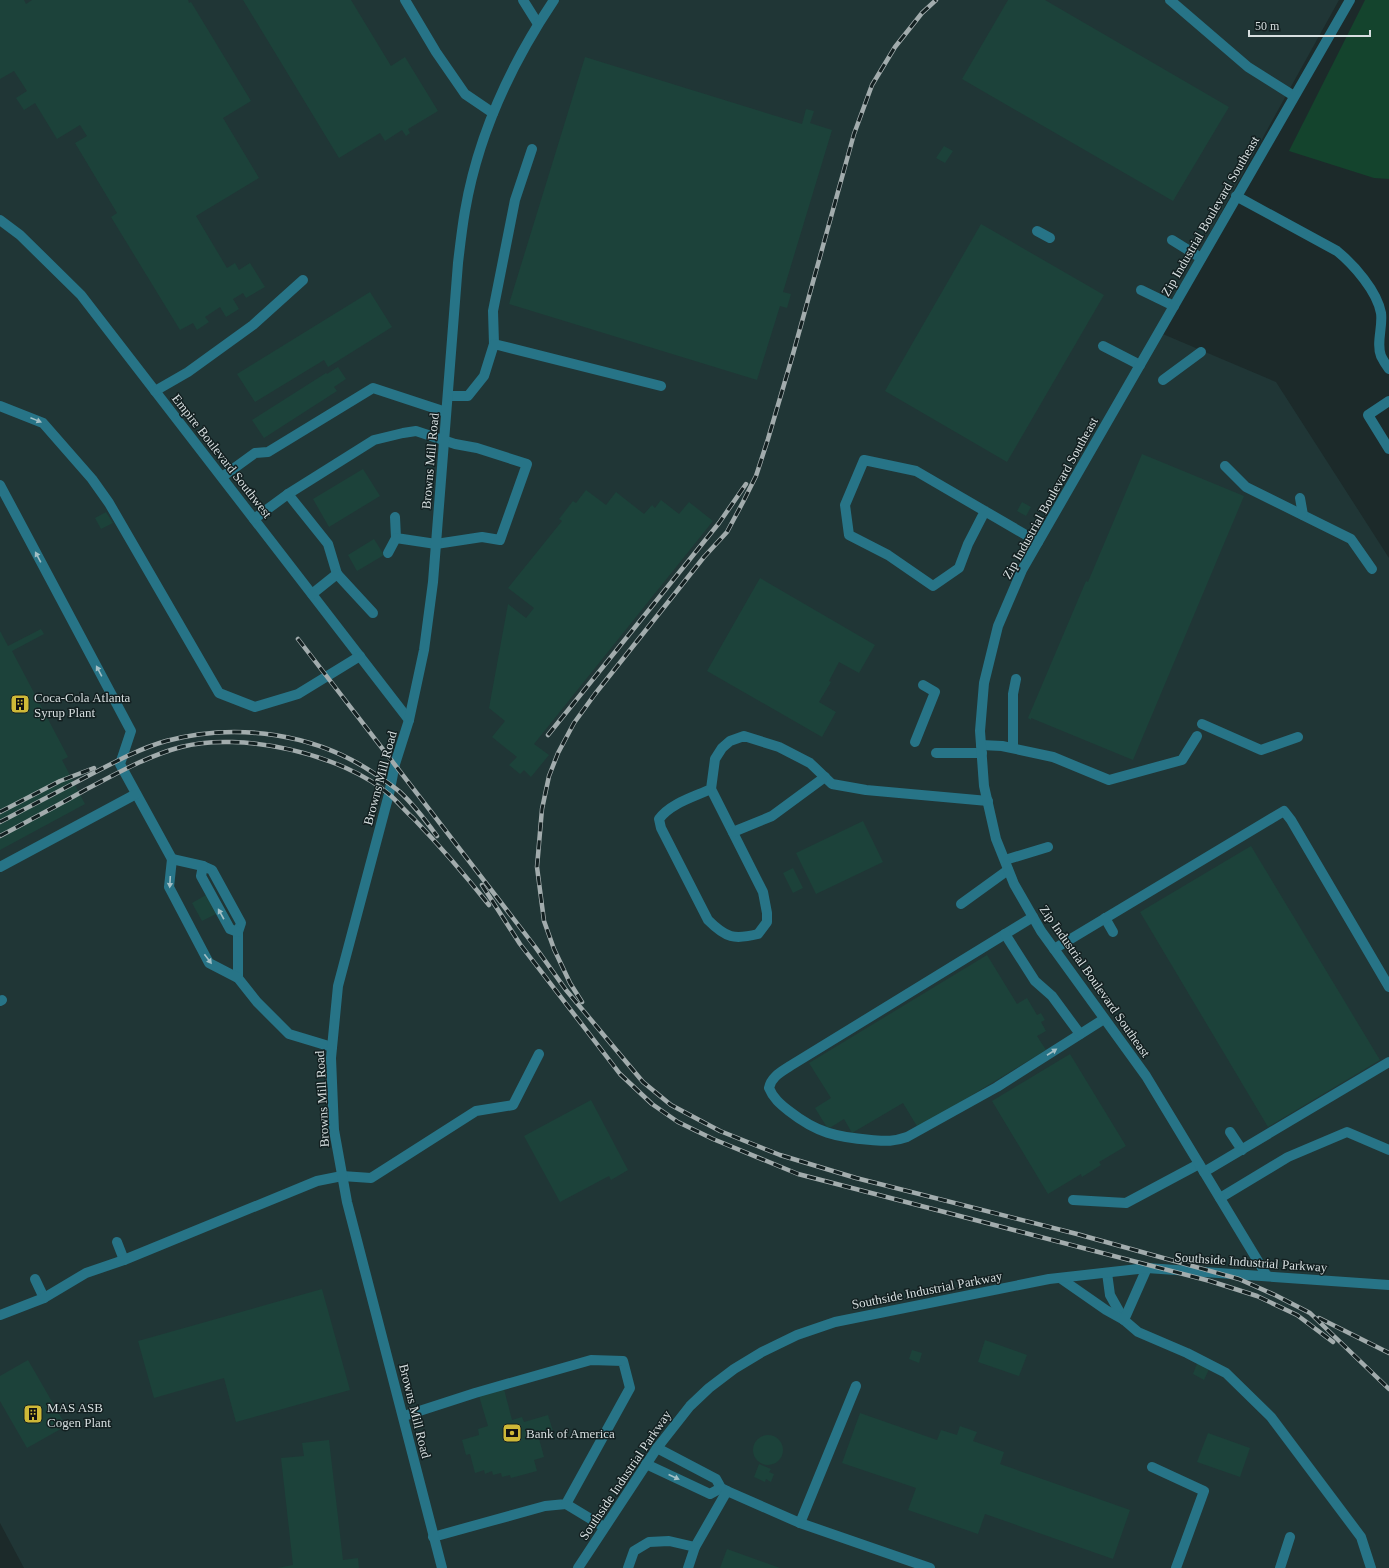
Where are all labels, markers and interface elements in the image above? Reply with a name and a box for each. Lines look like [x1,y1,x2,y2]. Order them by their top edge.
scale bar [1249,12,1370,38]
text: 50 m [1255,19,1280,33]
street label: Zip Industrial Boulevard Southeast [1158,133,1262,299]
street label: Empire Boulevard Southwest [169,391,275,521]
street label: Browns Mill Road [418,412,442,510]
street label: Zip Industrial Boulevard Southeast [999,414,1101,581]
one-way arrow [31,418,43,424]
one-way arrow [35,551,42,562]
one-way arrow [96,666,103,677]
place label: Coca-Cola Atlanta Syrup Plant [34,690,131,720]
building icon: Coca-Cola Atlanta Syrup Plant [9,693,31,715]
street label: Browns Mill Road [360,729,400,827]
one-way arrow [166,875,173,888]
street label: Zip Industrial Boulevard Southeast [1037,902,1154,1060]
one-way arrow [218,908,225,920]
one-way arrow [204,954,212,965]
one-way arrow [1047,1048,1058,1056]
street label: Browns Mill Road [312,1050,332,1148]
street label: Southside Industrial Parkway [1174,1249,1328,1275]
street label: Southside Industrial Parkway [850,1268,1004,1312]
street label: Browns Mill Road [396,1362,434,1460]
place label: MAS ASB Cogen Plant [47,1400,111,1430]
building icon: MAS ASB Cogen Plant [22,1403,44,1425]
street label: Southside Industrial Parkway [576,1407,674,1543]
bank icon: Bank of America [501,1422,523,1444]
place label: Bank of America [526,1426,615,1441]
one-way arrow [668,1474,679,1480]

